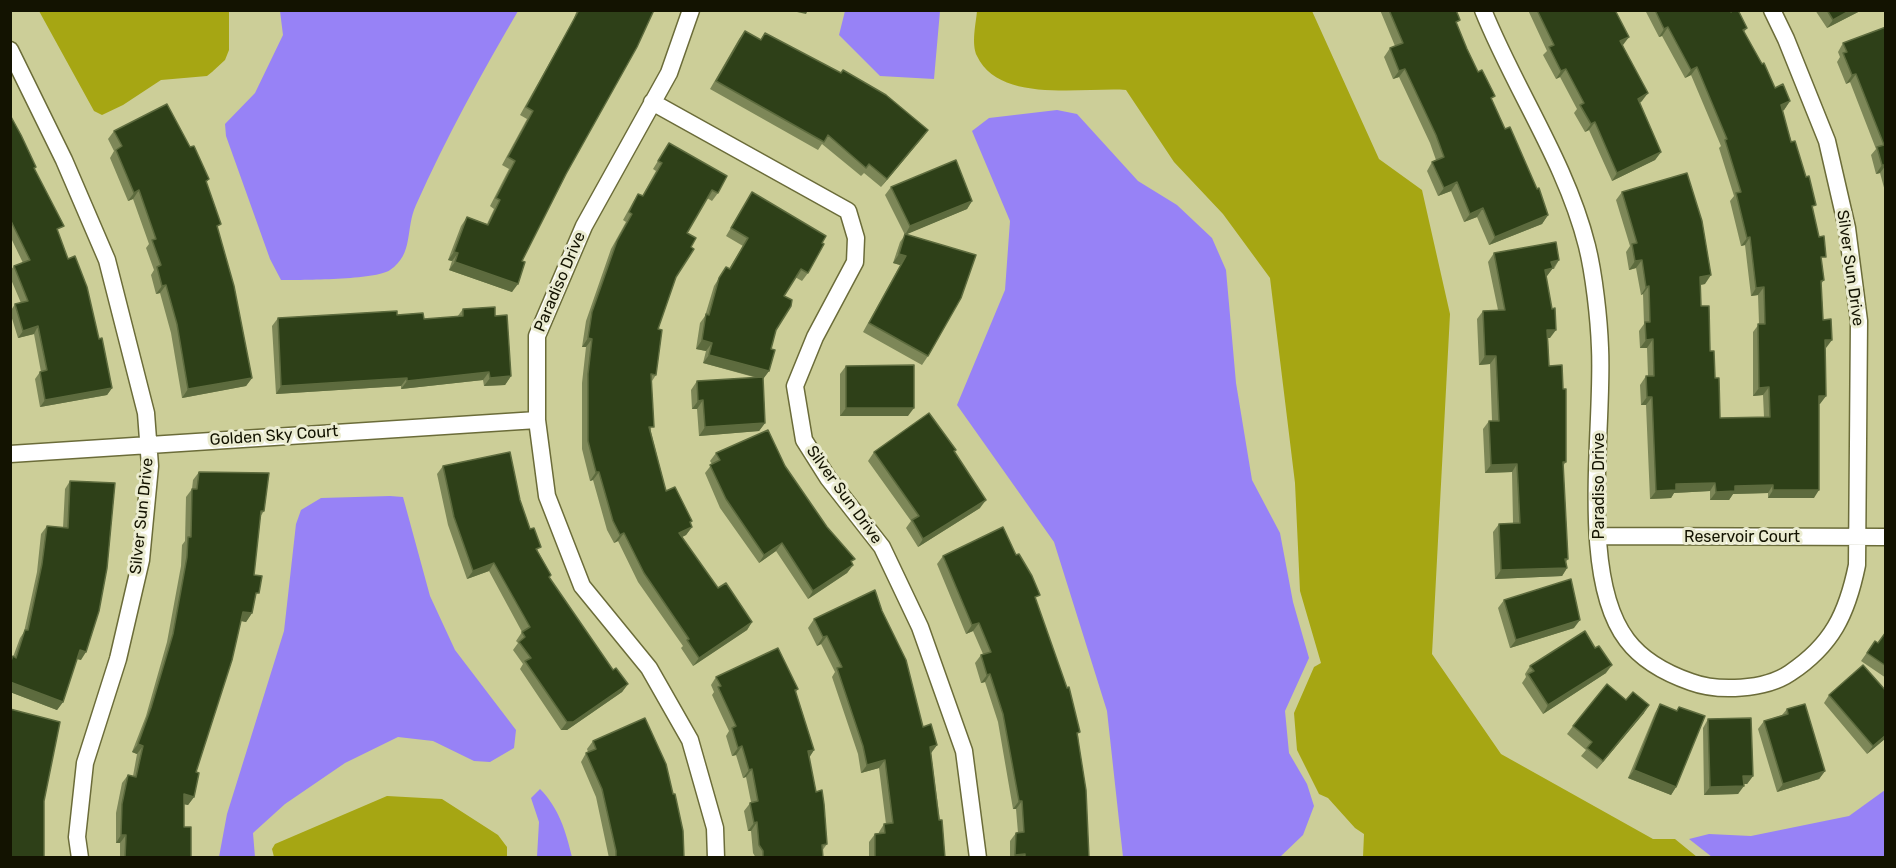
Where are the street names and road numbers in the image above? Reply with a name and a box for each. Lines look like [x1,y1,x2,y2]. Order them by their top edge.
street label: Silver Sun Drive [1832,209,1868,327]
street label: Paradiso Drive [530,229,590,335]
street label: Golden Sky Court [209,422,339,450]
street label: Paradiso Drive [1589,433,1609,539]
street label: Silver Sun Drive [802,442,886,548]
street label: Silver Sun Drive [126,457,158,575]
street label: Reservoir Court [1684,527,1800,547]

